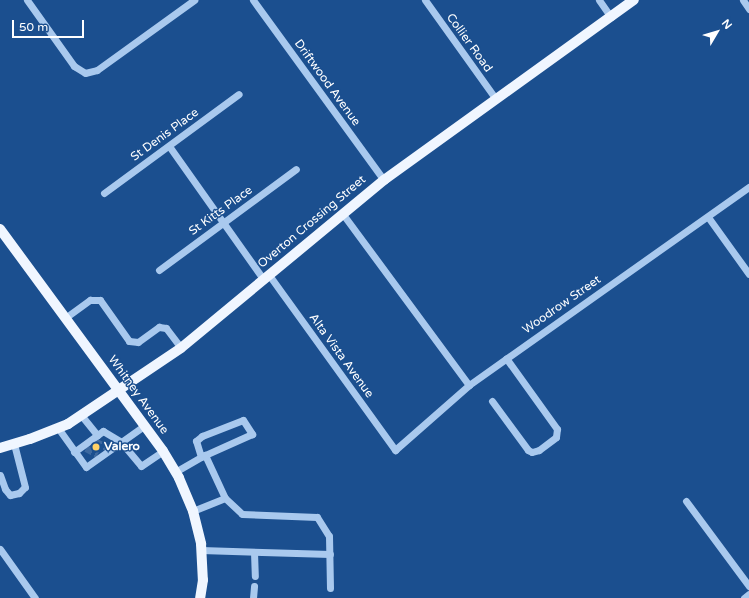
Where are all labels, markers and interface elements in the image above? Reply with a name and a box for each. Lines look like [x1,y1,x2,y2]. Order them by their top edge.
street label: Collier Road [443,11,495,75]
scale bar [14,12,86,38]
north arrow [697,12,737,52]
text: N [719,17,735,32]
text: 50 m [19,20,48,34]
street label: Driftwood Avenue [291,37,363,129]
street label: St Denis Place [128,106,202,164]
street label: Overton Crossing Street [255,173,369,271]
street label: St Kitts Place [187,183,255,239]
street label: Woodrow Street [520,273,604,337]
street label: Alta Vista Avenue [306,311,376,401]
street label: Whitney Avenue [105,353,171,437]
place label: Valero [104,440,140,454]
marker: Valero [91,442,101,452]

